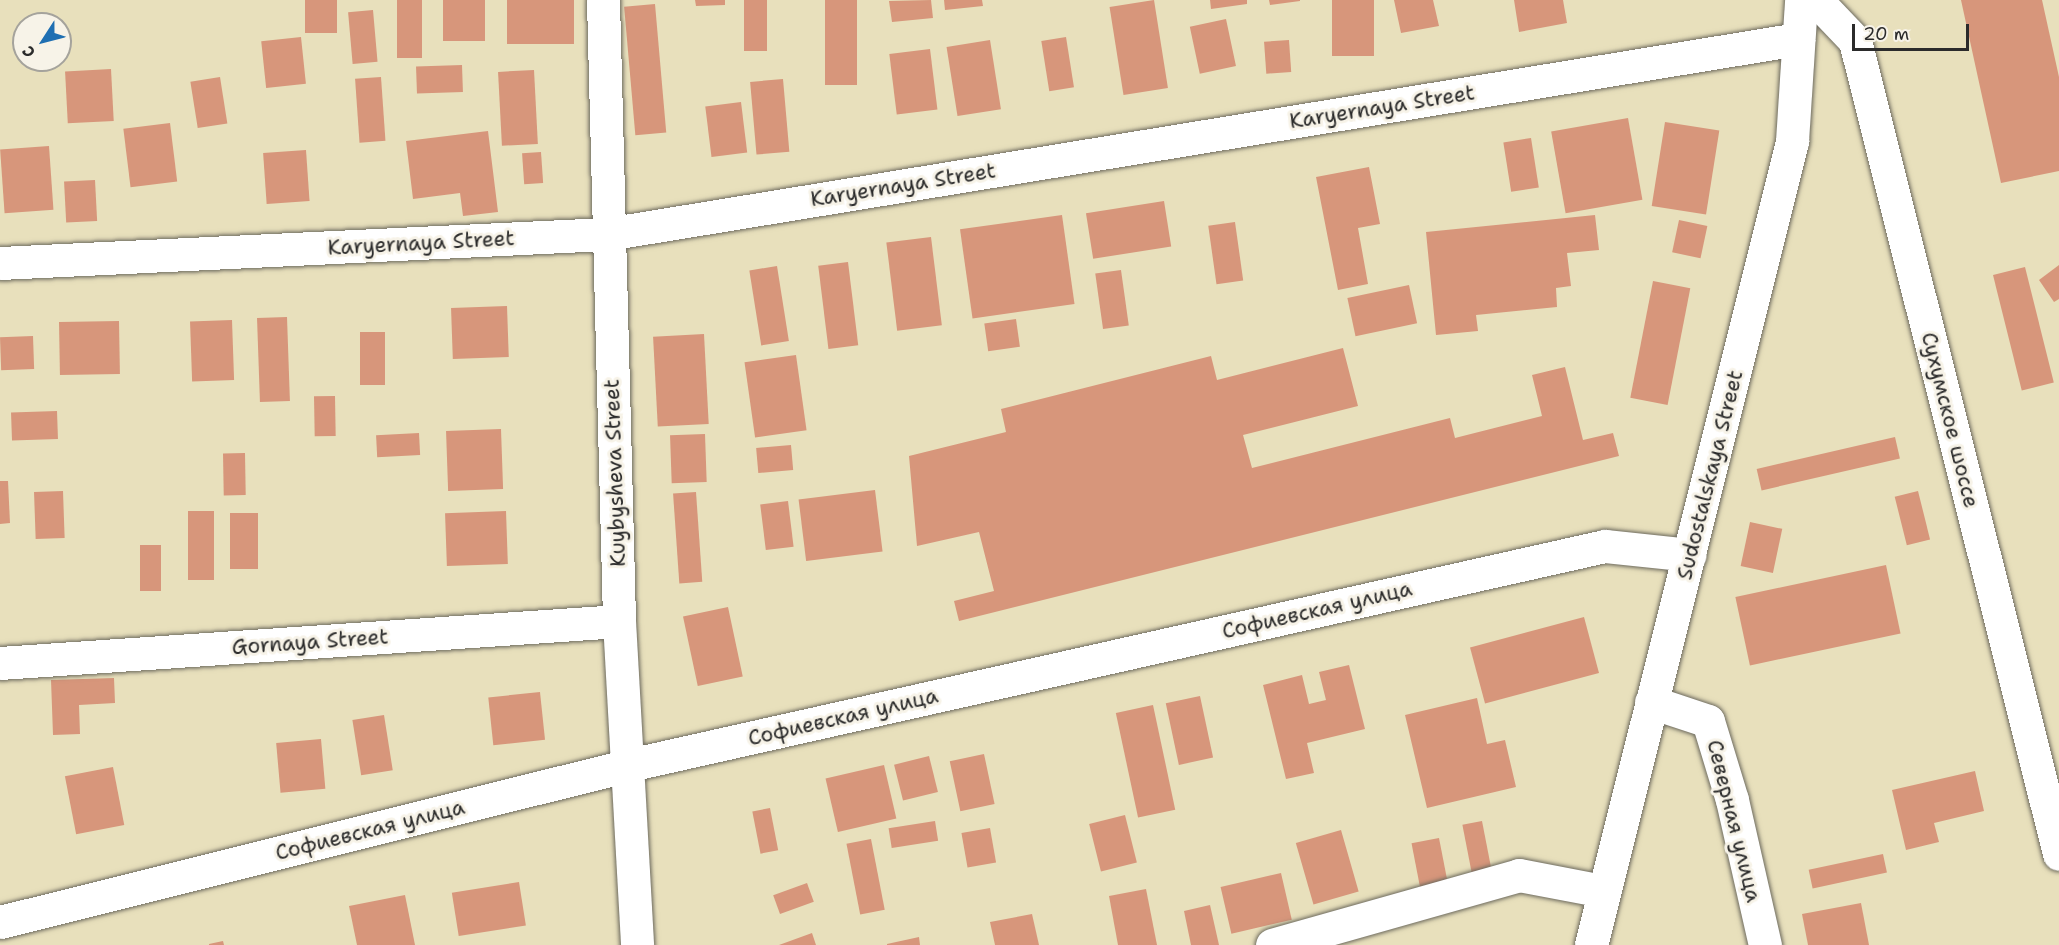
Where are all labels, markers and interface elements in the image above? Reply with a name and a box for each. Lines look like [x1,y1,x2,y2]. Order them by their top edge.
north arrow [12,12,72,72]
scale bar [1855,12,1972,50]
text: 20 m [1863,22,1909,46]
text: С [17,42,40,62]
street label: Karyernaya Street [1288,80,1476,134]
street label: Karyernaya Street [809,158,997,212]
street label: Karyernaya Street [327,226,515,260]
street label: Сухумское шоссе [1916,330,1984,510]
street label: Sudostalskaya Street [1672,368,1748,582]
street label: Kuybysheva Street [599,379,631,567]
street label: Софиевская улица [1220,576,1414,644]
street label: Gornaya Street [231,624,389,660]
street label: Софиевская улица [746,683,940,751]
street label: Северная улица [1702,737,1766,905]
street label: Софиевская улица [273,794,467,866]

